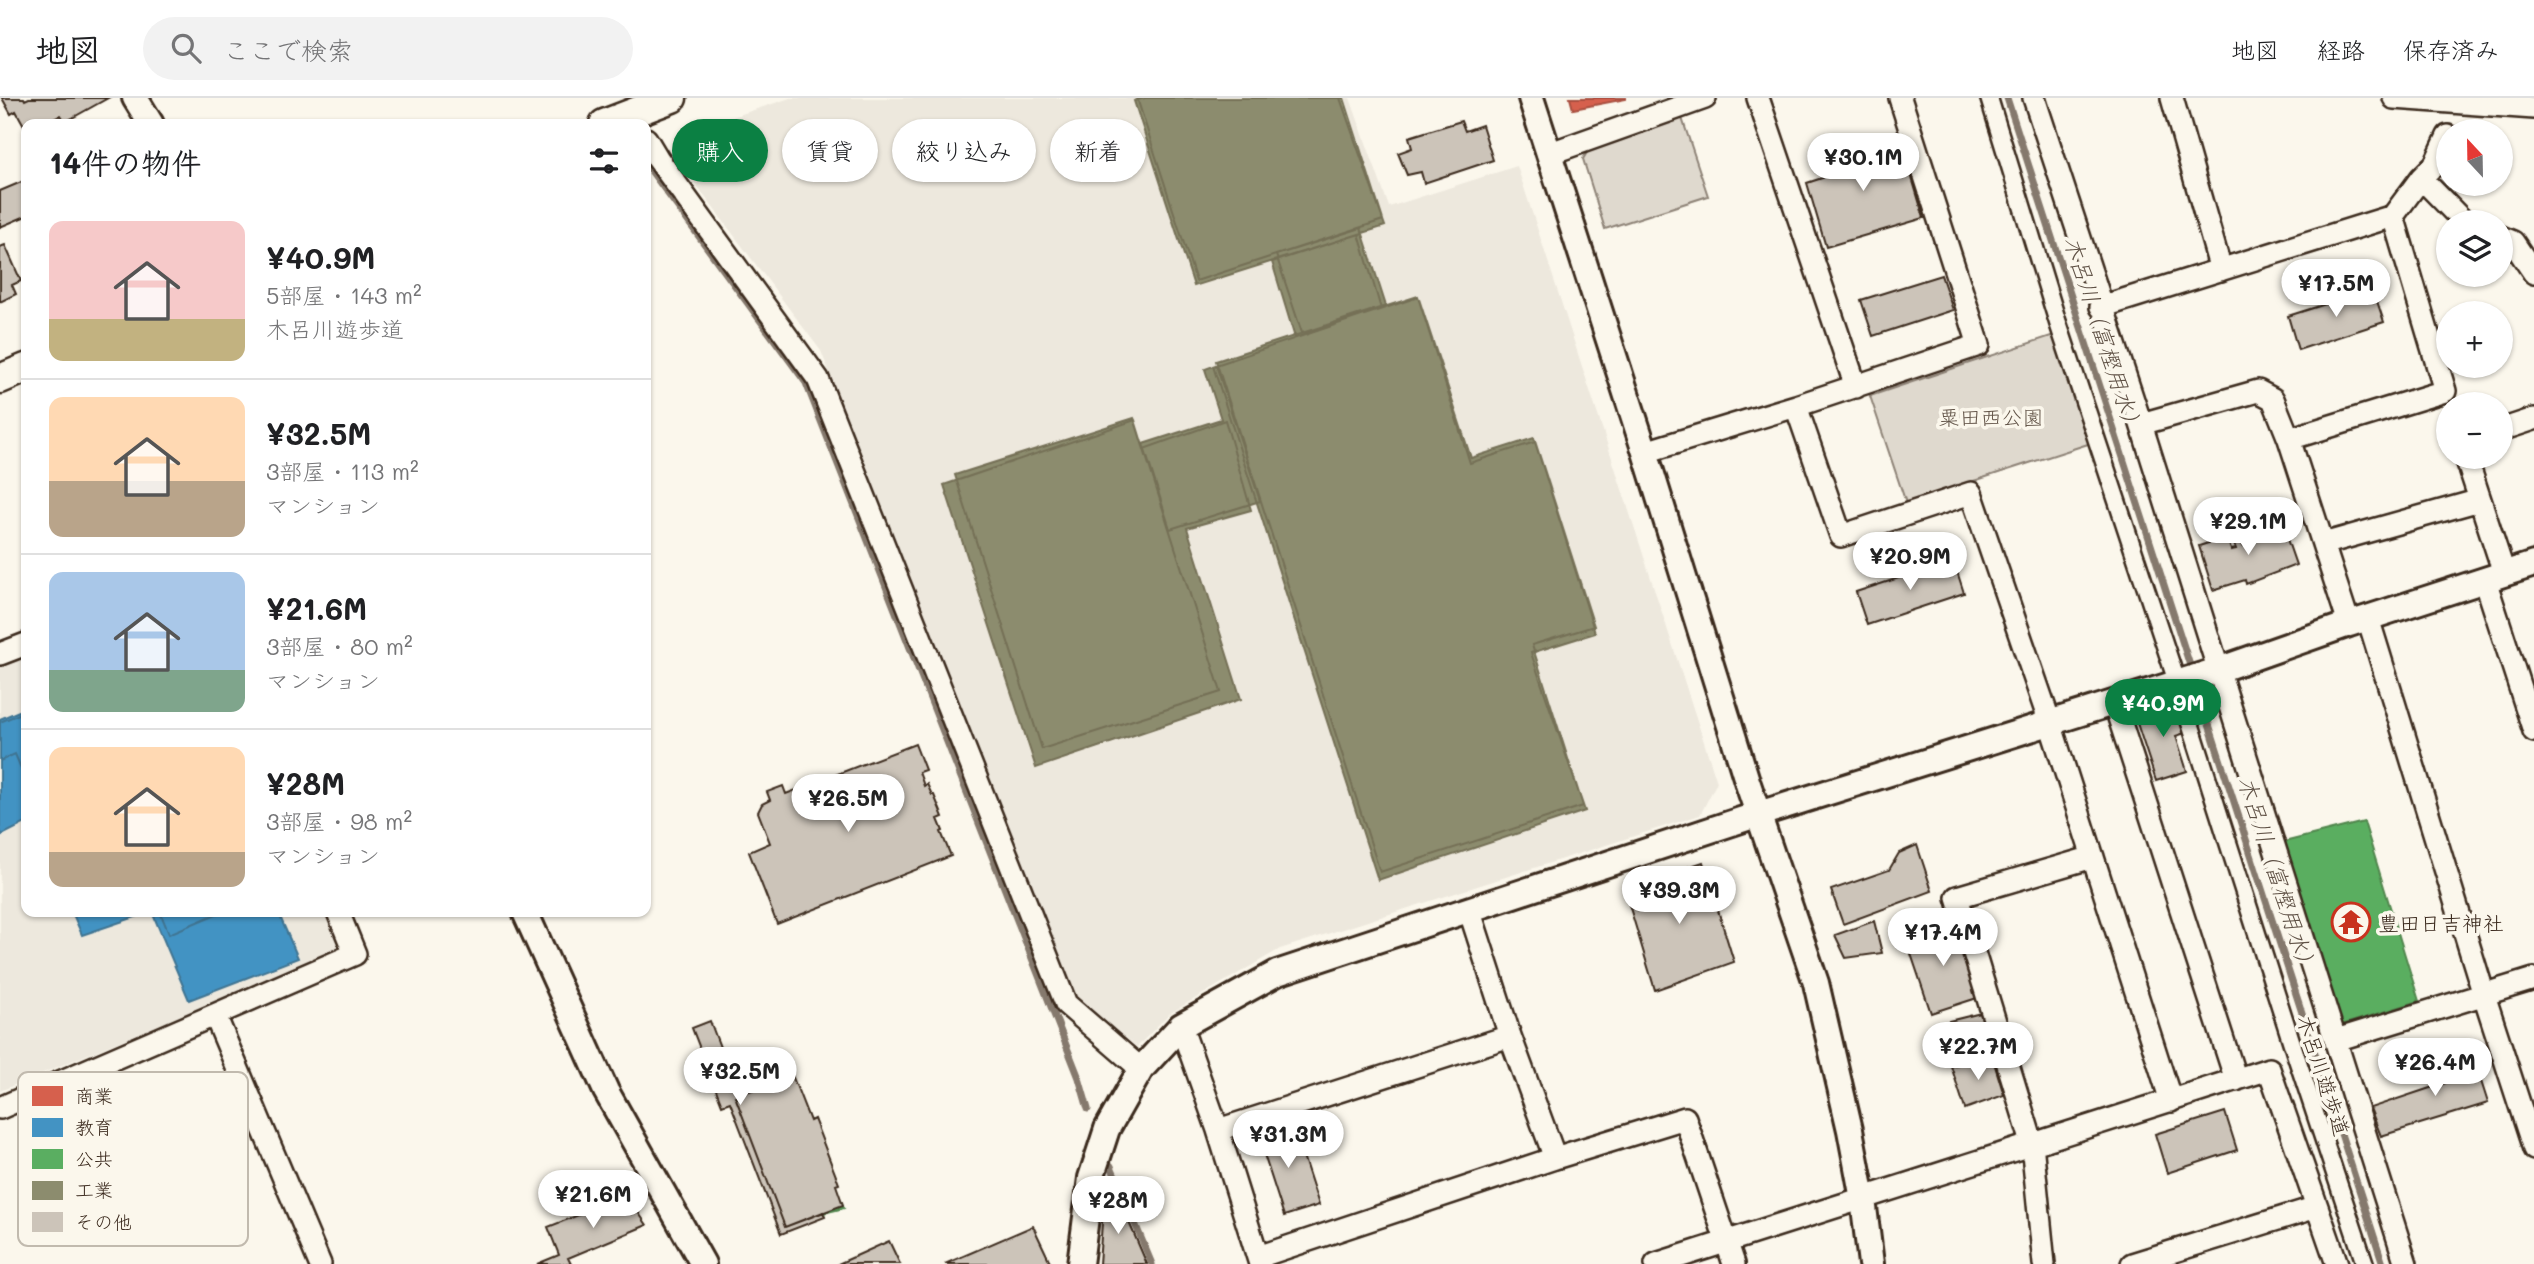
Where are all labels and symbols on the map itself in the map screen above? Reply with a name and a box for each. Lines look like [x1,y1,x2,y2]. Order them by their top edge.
north arrow [2436,119,2513,196]
pin: ¥30.1M [1806,134,1920,193]
water label: 木呂川（富樫用水） [2058,232,2150,438]
pin: ¥17.5M [2279,260,2393,319]
park label: 粟田西公園 [1939,403,2044,430]
pin: ¥29.1M [2191,498,2305,557]
pin: ¥20.9M [1853,532,1967,592]
pin: ¥40.9M [2106,680,2220,739]
water label: 木呂川（富樫用水） [2232,772,2324,978]
pin: ¥26.5M [791,774,905,834]
pin: ¥39.3M [1622,866,1736,926]
temple icon: 豊田日吉神社 [2330,901,2372,943]
pin: ¥17.4M [1886,908,2000,968]
place label: 豊田日吉神社 [2378,909,2504,936]
street label: 木呂川遊歩道 [2292,1011,2356,1139]
pin: ¥22.7M [1921,1023,2035,1082]
pin: ¥26.4M [2378,1038,2492,1098]
pin: ¥32.5M [683,1048,797,1107]
legend [18,1072,248,1246]
text: 商業 [75,1083,113,1108]
pin: ¥31.3M [1231,1110,1345,1170]
text: 教育 [75,1114,113,1139]
text: 公共 [75,1146,113,1171]
pin: ¥21.6M [536,1170,650,1230]
pin: ¥28M [1077,1176,1159,1236]
text: 工業 [75,1177,113,1202]
text: その他 [75,1209,132,1234]

